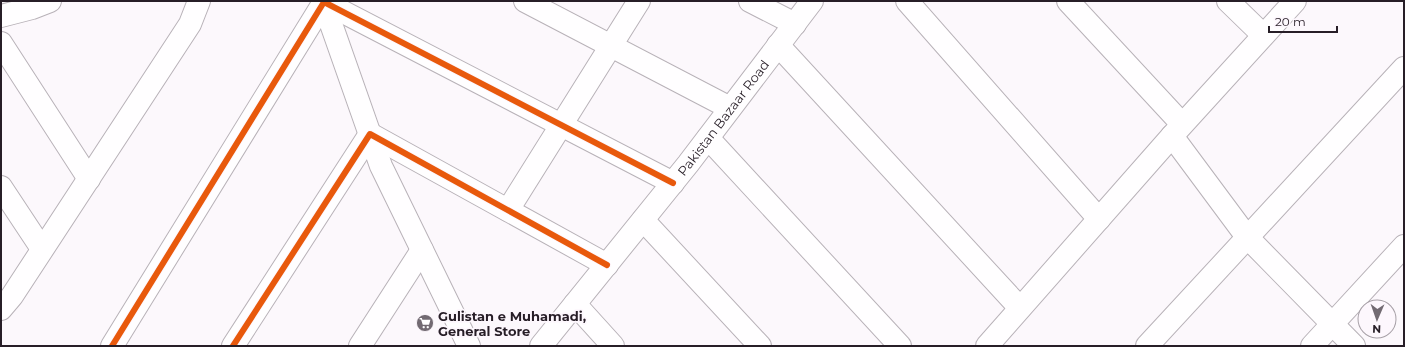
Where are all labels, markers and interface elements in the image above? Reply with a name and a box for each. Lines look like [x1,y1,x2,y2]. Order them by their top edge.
scale bar [1269,8,1337,34]
text: 20 m [1275,14,1306,29]
street label: Pakistan Bazaar Road [674,57,772,179]
north arrow [1357,299,1397,339]
place label: Gulistan e Muhamadi, General Store [438,308,586,339]
supermarket icon: Gulistan e Muhamadi, General Store [415,313,435,333]
text: N [1372,322,1381,336]

